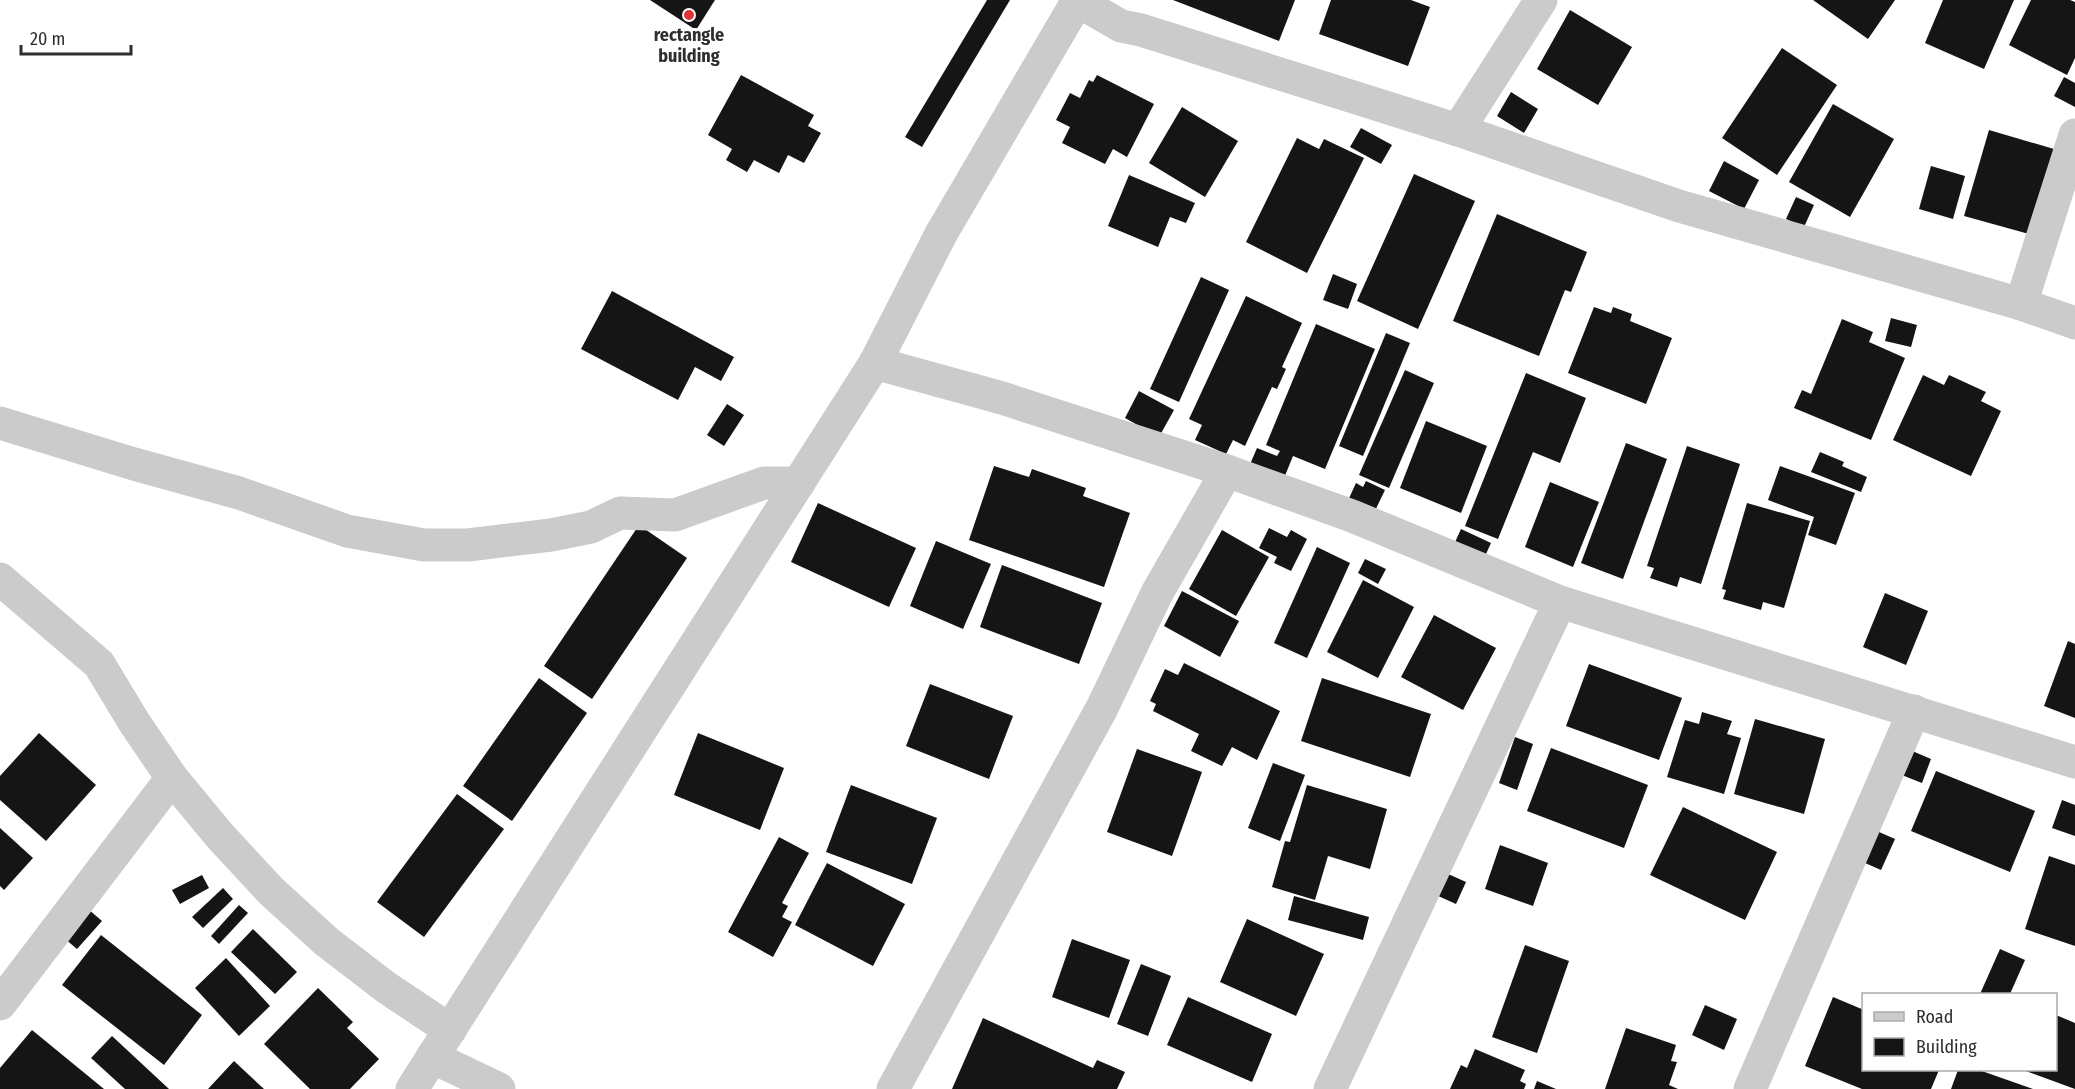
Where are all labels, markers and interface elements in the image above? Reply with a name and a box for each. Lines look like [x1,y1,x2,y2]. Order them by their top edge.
marker: rectangle building [682,8,696,22]
scale bar [21,18,130,56]
place label: rectangle building [654,24,724,67]
text: 20 m [30,28,65,50]
legend [1862,993,2057,1071]
text: Road [1916,1006,1953,1028]
text: Building [1916,1036,1977,1058]

